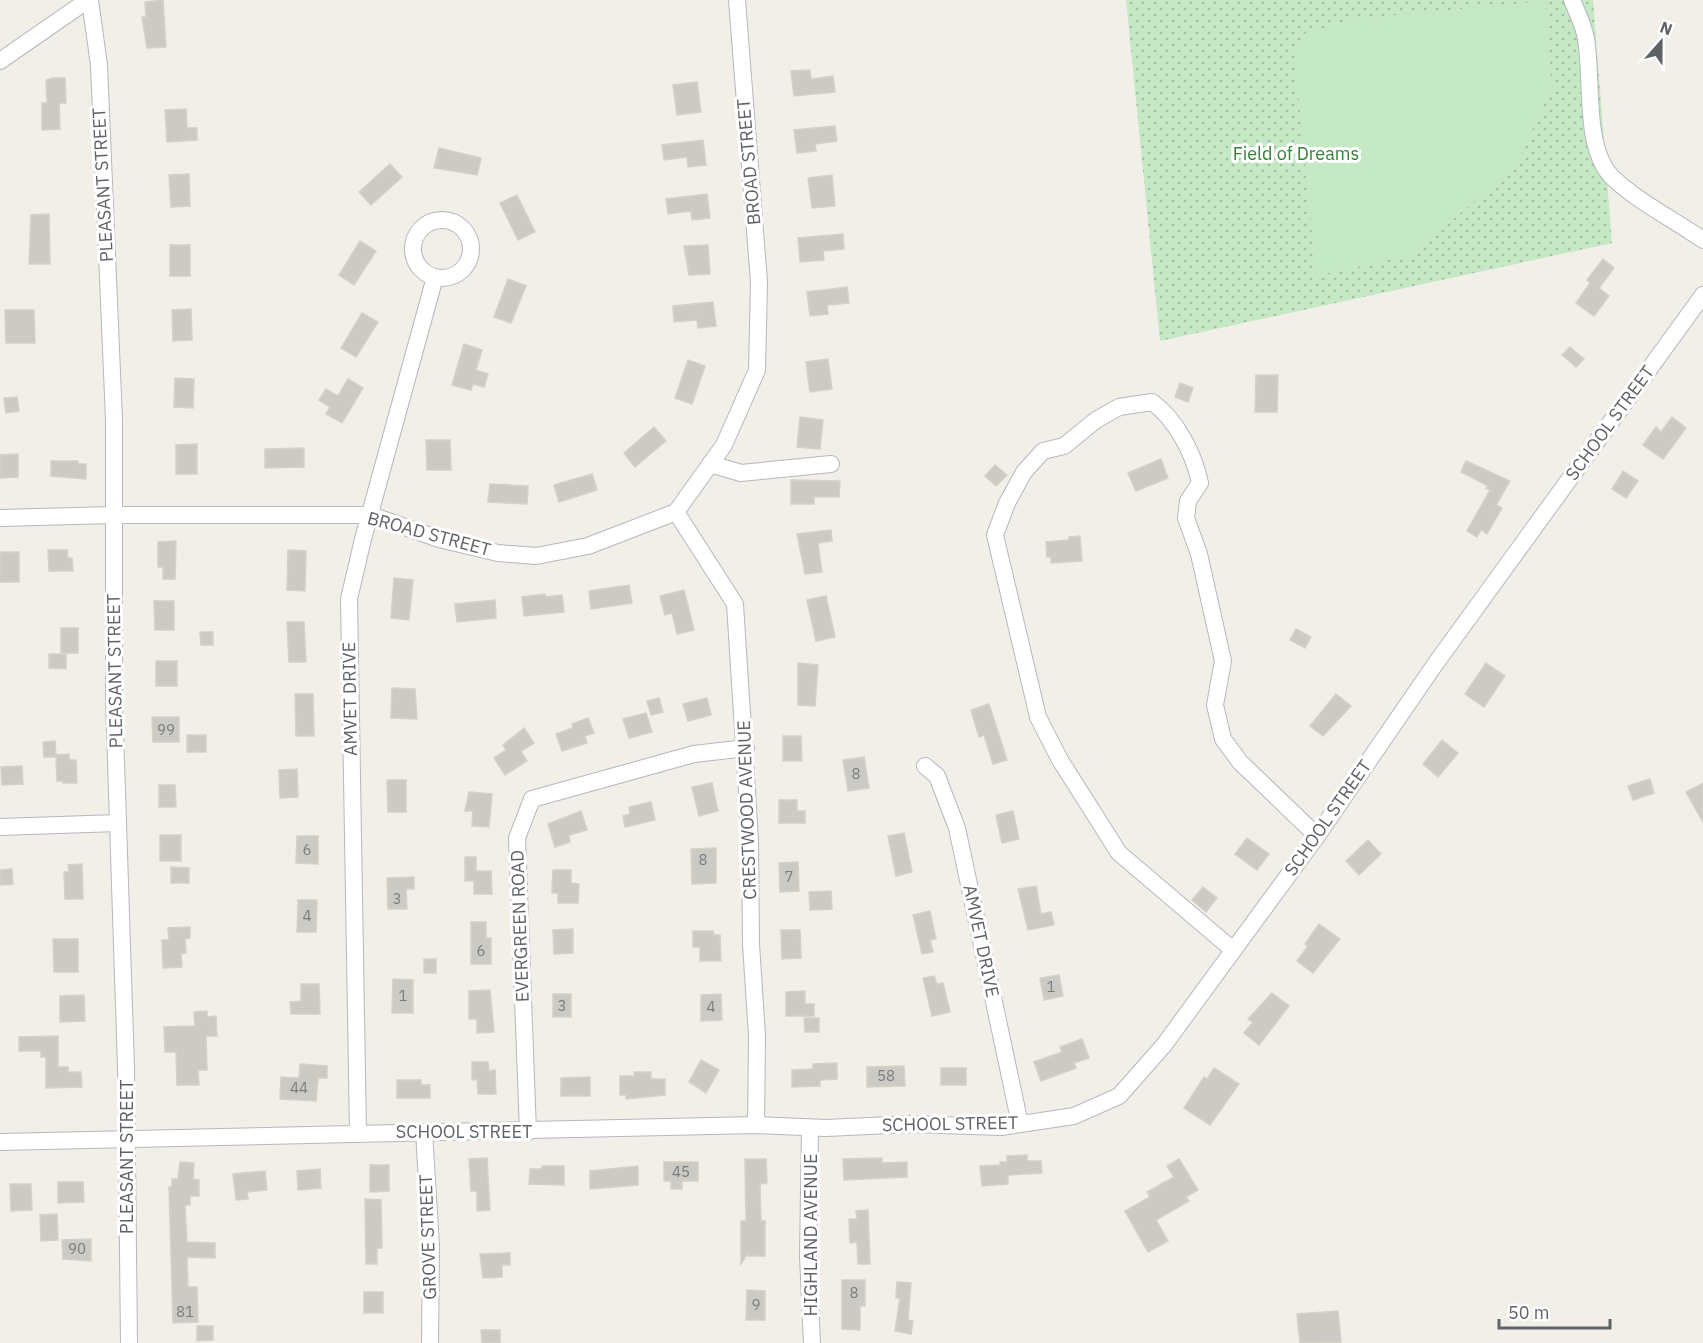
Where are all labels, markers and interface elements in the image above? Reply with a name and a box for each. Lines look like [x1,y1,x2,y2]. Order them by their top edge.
north arrow [1631,12,1691,72]
text: N [1657,17,1675,39]
street label: BROAD STREET [732,98,765,226]
street label: PLEASANT STREET [87,107,118,263]
park label: Field of Dreams [1233,142,1359,165]
street label: SCHOOL STREET [1560,361,1659,485]
street label: BROAD STREET [365,506,493,561]
street label: PLEASANT STREET [102,594,127,748]
street label: AMVET DRIVE [337,642,362,756]
house number: 99 [157,720,175,739]
street label: CRESTWOOD AVENUE [732,720,761,900]
street label: SCHOOL STREET [1279,755,1376,880]
house number: 8 [851,764,861,783]
house number: 6 [302,840,312,859]
street label: EVERGREEN ROAD [505,849,534,1003]
house number: 8 [698,850,708,869]
house number: 7 [784,867,794,886]
street label: AMVET DRIVE [958,883,1005,999]
house number: 3 [392,889,402,908]
house number: 4 [302,906,312,925]
house number: 6 [476,941,486,960]
house number: 1 [1046,977,1056,996]
house number: 1 [398,986,408,1005]
house number: 3 [557,996,567,1015]
house number: 4 [706,997,716,1016]
house number: 58 [877,1066,895,1085]
house number: 44 [290,1078,308,1097]
street label: PLEASANT STREET [115,1080,138,1234]
street label: SCHOOL STREET [882,1111,1018,1136]
street label: SCHOOL STREET [396,1120,532,1143]
street label: HIGHLAND AVENUE [799,1154,822,1316]
house number: 45 [672,1162,690,1181]
street label: GROVE STREET [414,1174,441,1300]
house number: 90 [68,1239,86,1258]
house number: 8 [849,1283,859,1302]
scale bar [1499,1292,1610,1330]
house number: 9 [751,1295,761,1314]
text: 50 m [1508,1301,1550,1324]
house number: 81 [176,1302,194,1321]

